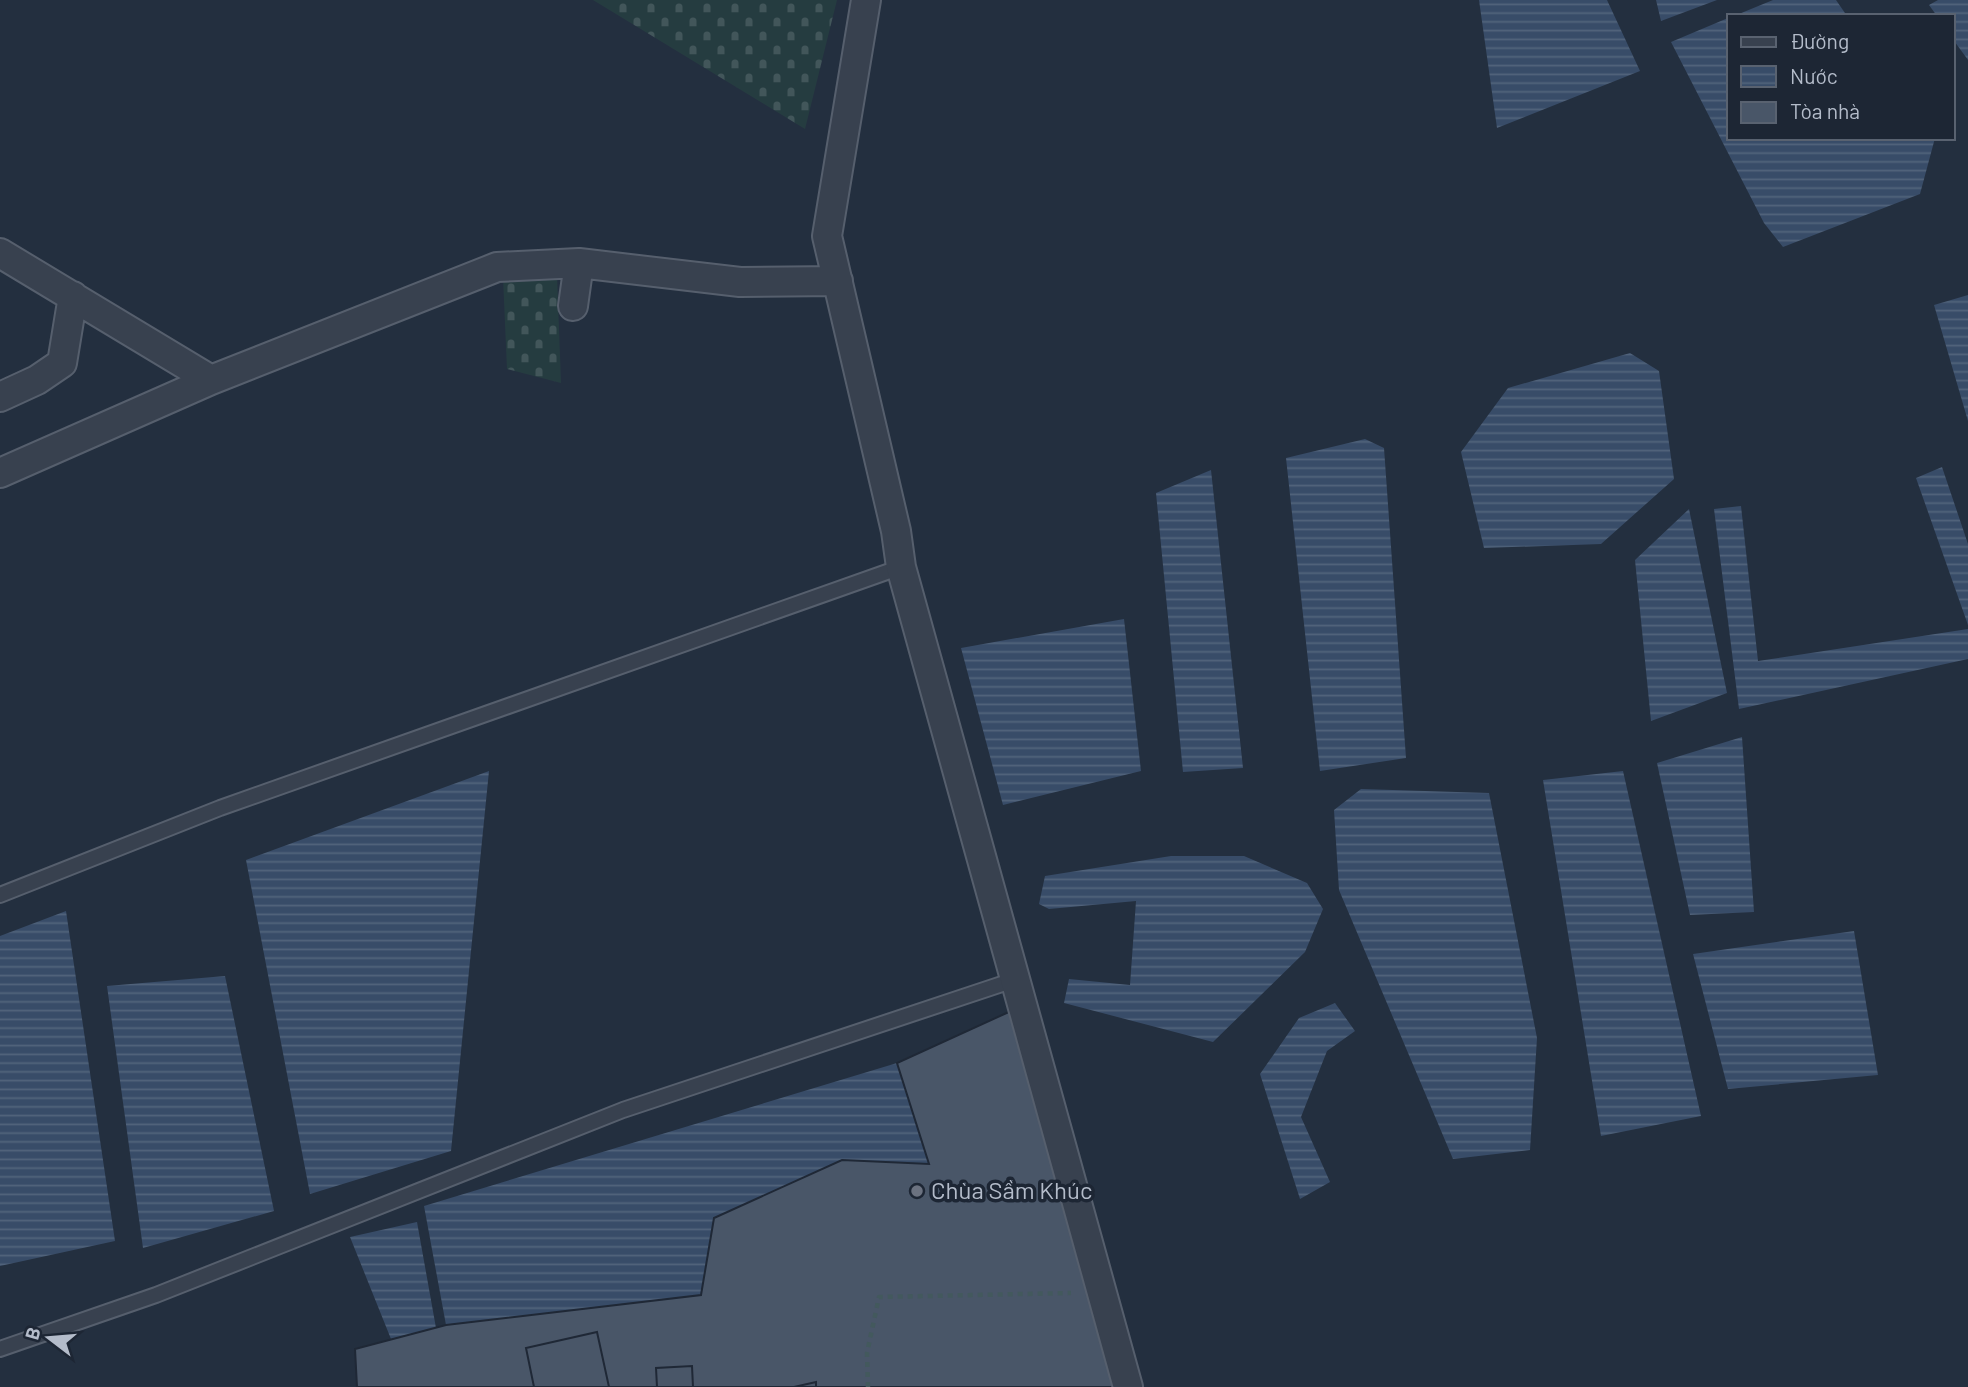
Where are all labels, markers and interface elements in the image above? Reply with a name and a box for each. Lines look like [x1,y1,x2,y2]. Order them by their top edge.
legend [1727,14,1954,140]
text: Đường [1790,28,1849,53]
text: Nước [1790,63,1838,88]
text: Tòa nhà [1790,98,1860,123]
place label: Chùa Sầm Khúc [931,1175,1092,1204]
marker: Chùa Sầm Khúc [909,1183,925,1199]
north arrow [14,1303,84,1373]
text: B [19,1324,45,1342]

